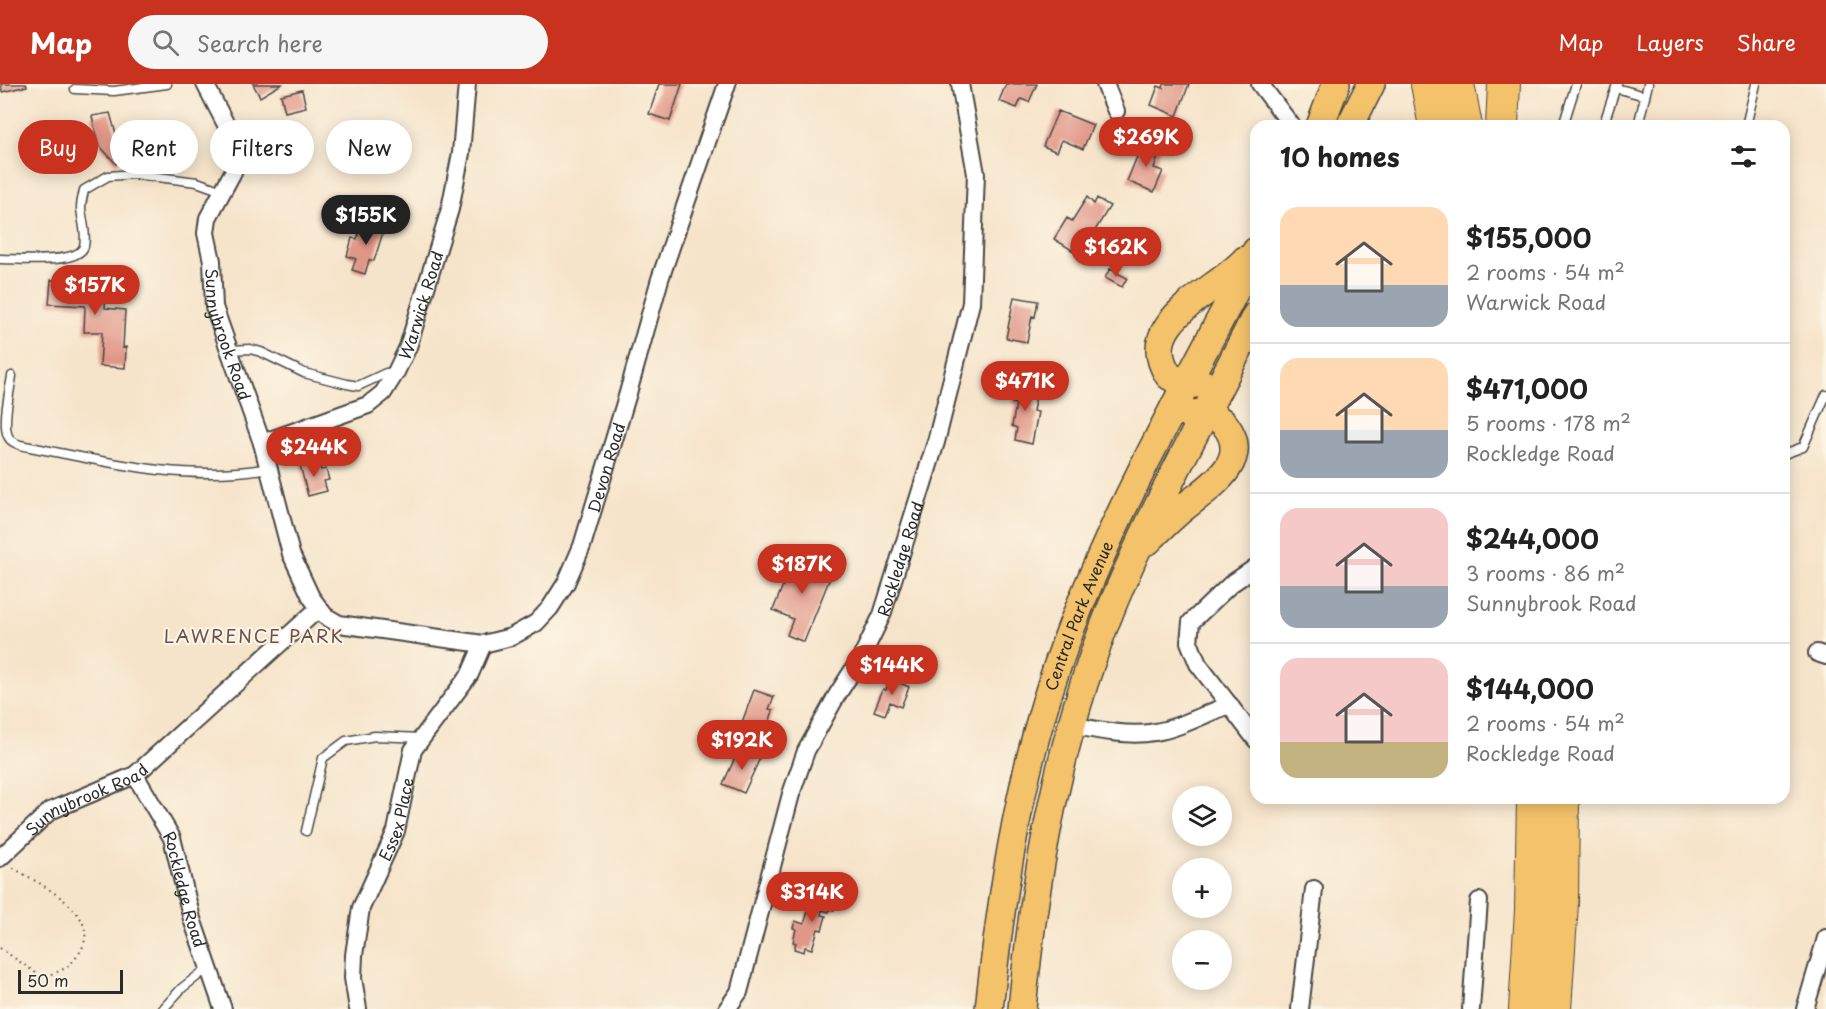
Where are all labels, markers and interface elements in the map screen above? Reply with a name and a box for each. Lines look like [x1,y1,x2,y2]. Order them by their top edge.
search box [128,15,548,69]
text: Map [30,21,92,64]
icon: search [149,26,182,59]
text: Search here [197,26,323,59]
text: Map [1559,26,1603,58]
text: Layers [1636,26,1704,58]
text: Share [1737,26,1796,58]
pin: $269K [1104,117,1188,168]
chip: Buy [18,120,98,174]
chip: Rent [110,120,198,174]
chip: Filters [210,120,314,174]
chip: New [326,120,412,174]
text: $269K [1113,121,1179,151]
text: 10 homes [1280,137,1400,176]
icon: filters [1727,140,1760,173]
pin: $155K [324,195,408,246]
text: $155K [335,199,397,229]
text: $155,000 [1466,218,1591,257]
pin: $162K [1074,227,1158,278]
text: $162K [1084,231,1148,261]
icon: home [1328,231,1400,303]
street label: Warwick Road [392,248,449,363]
text: 2 rooms · 54 m² [1466,257,1625,287]
pin: $157K [53,265,137,316]
street label: Sunnybrook Road [200,268,258,403]
text: $157K [65,269,125,299]
text: Warwick Road [1466,287,1606,317]
pin: $471K [983,361,1067,412]
text: $471K [995,365,1055,395]
text: $471,000 [1466,369,1588,408]
icon: home [1328,382,1400,454]
text: 5 rooms · 178 m² [1466,408,1631,438]
street label: Devon Road [581,420,630,515]
pin: $244K [272,427,356,478]
text: $244K [280,431,348,461]
text: Rockledge Road [1466,438,1615,468]
street label: Rockledge Road [870,498,929,619]
text: $244,000 [1466,519,1599,558]
icon: home [1328,532,1400,604]
street label: Central Park Avenue [1038,536,1118,694]
pin: $187K [760,544,844,595]
text: $187K [772,548,832,578]
text: 3 rooms · 86 m² [1466,558,1625,588]
text: Sunnybrook Road [1466,588,1637,618]
district label: LAWRENCE PARK [164,622,344,649]
pin: $144K [850,645,934,696]
text: $144K [860,649,924,679]
text: $144,000 [1466,669,1594,708]
icon: home [1328,682,1400,754]
text: 2 rooms · 54 m² [1466,708,1625,738]
pin: $192K [700,720,784,771]
text: $192K [711,724,773,754]
text: Rockledge Road [1466,738,1615,768]
street label: Sunnybrook Road [19,757,153,841]
street label: Essex Place [372,775,419,865]
map controls [1172,786,1232,990]
button: layers [1172,786,1232,846]
street label: Rockledge Road [158,826,213,950]
button: + [1172,858,1232,918]
pin: $314K [770,872,854,923]
text: $314K [780,876,844,906]
button: − [1172,930,1232,990]
scale bar [18,967,123,994]
text: 50 m [27,968,68,992]

